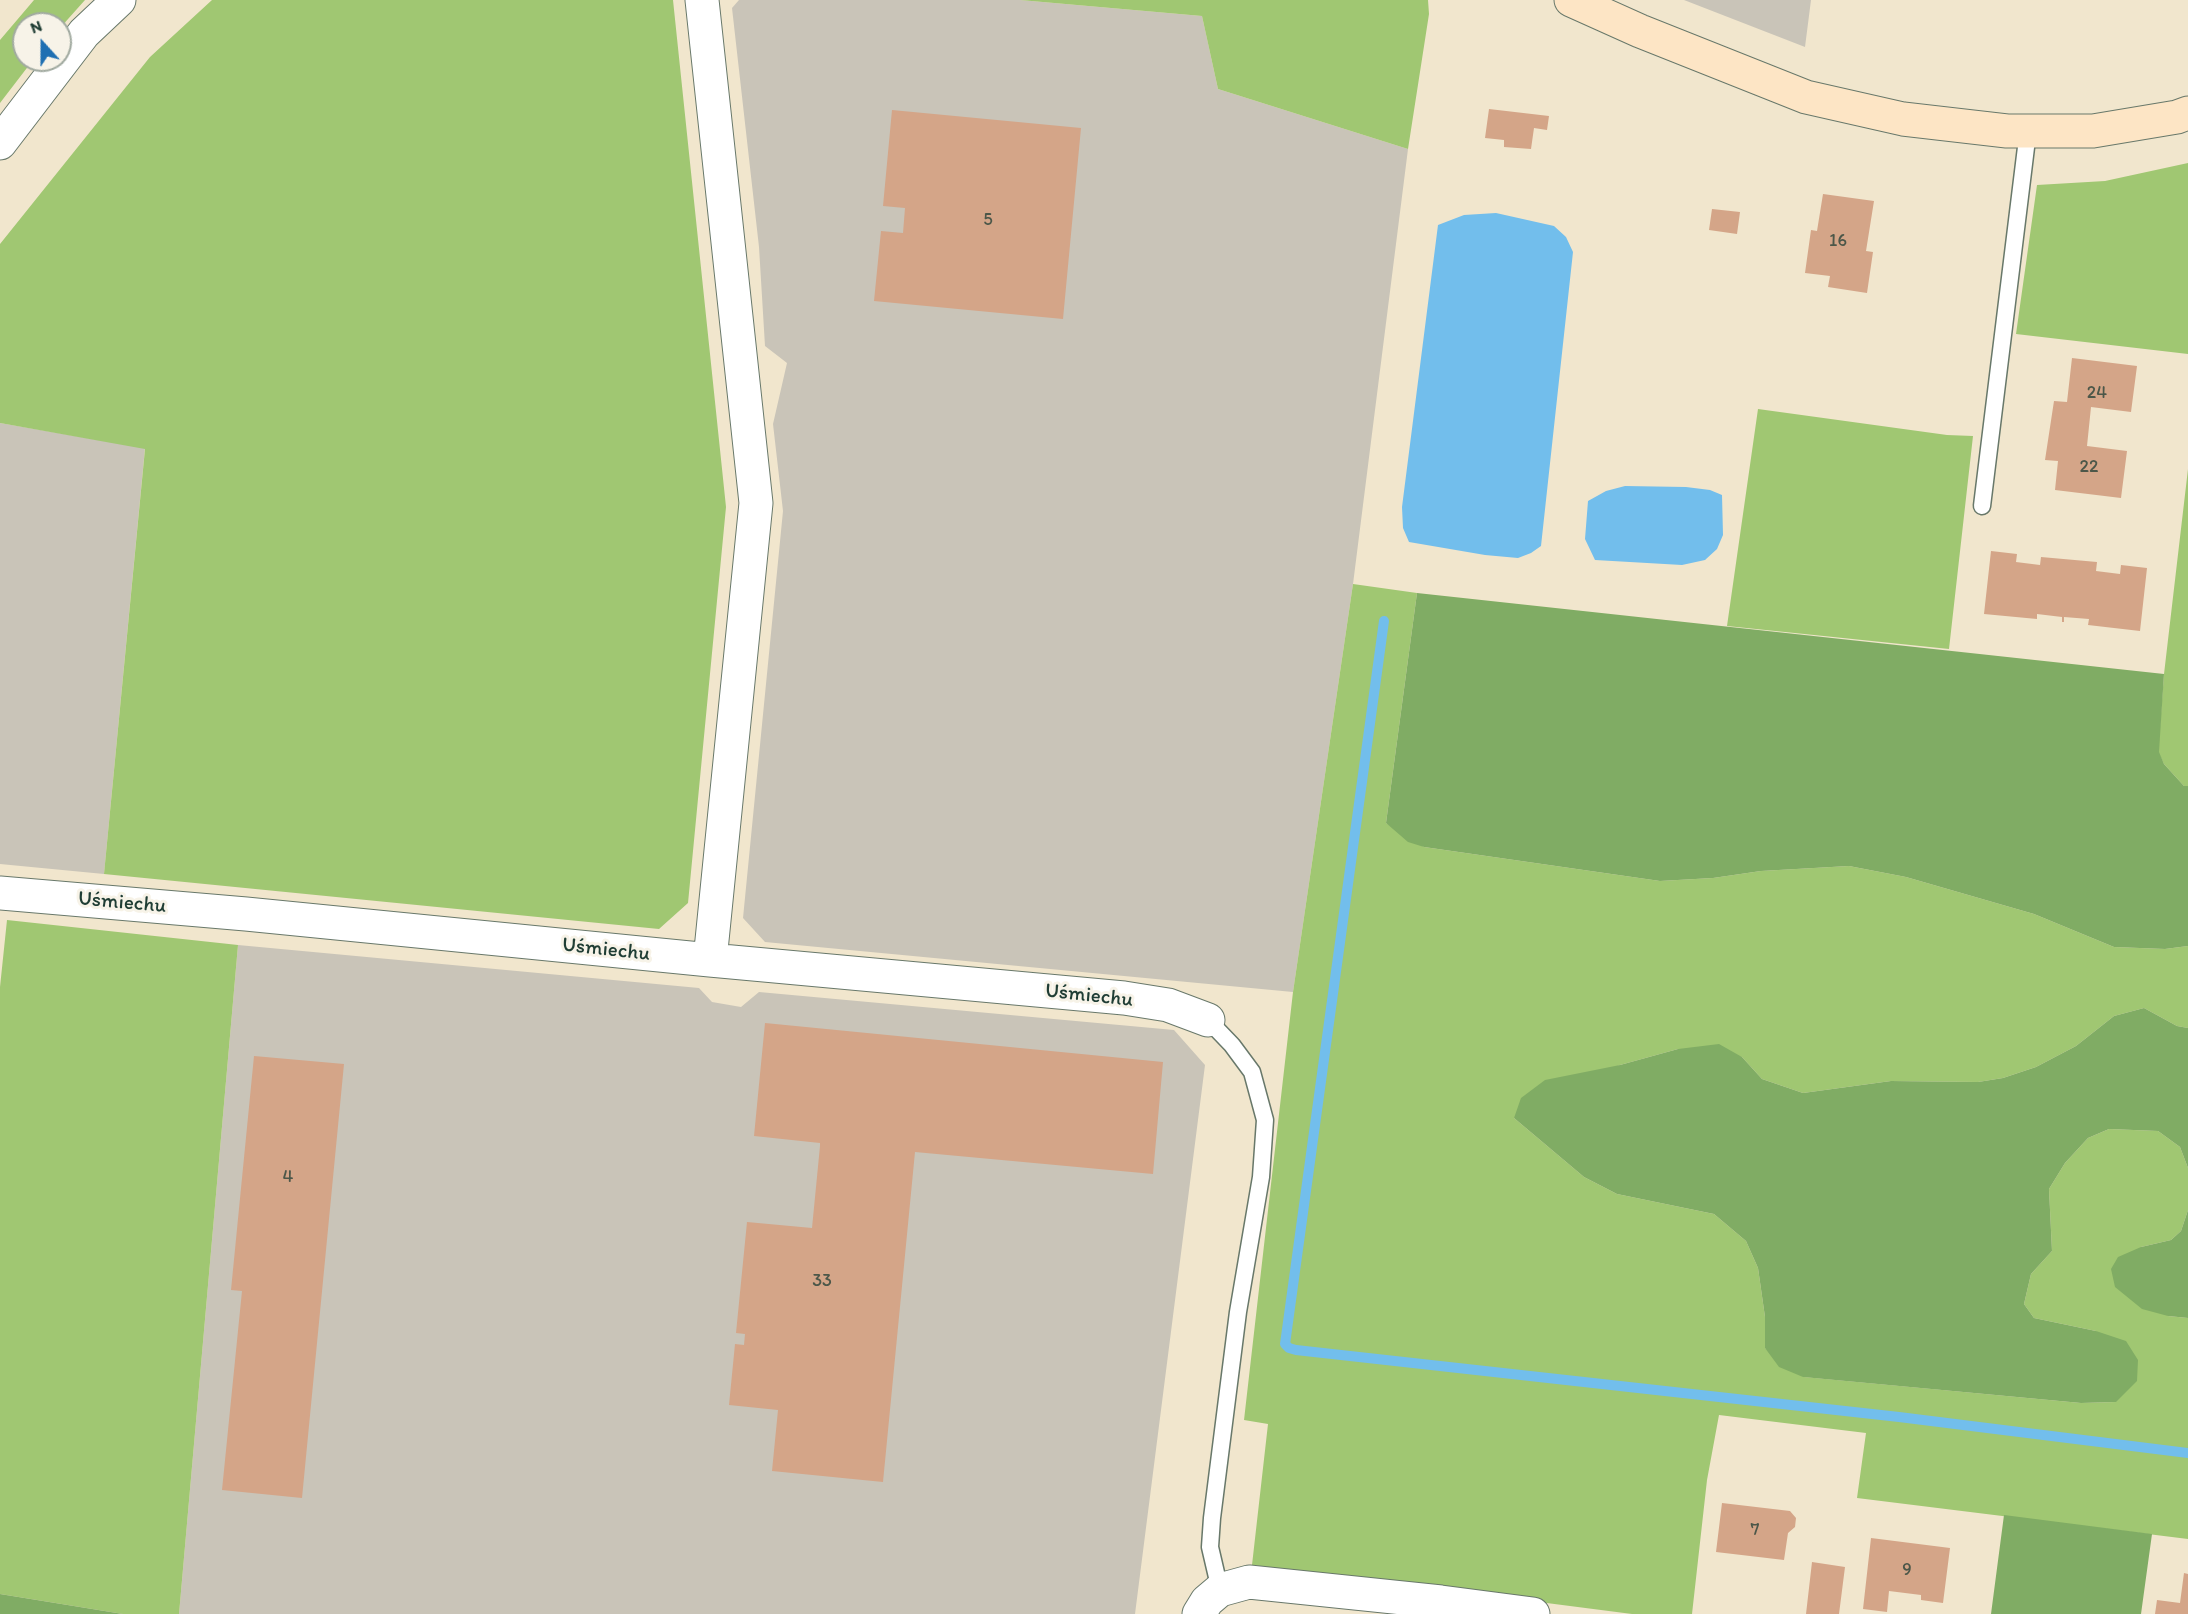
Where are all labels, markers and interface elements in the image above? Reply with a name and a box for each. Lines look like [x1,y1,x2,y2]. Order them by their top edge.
north arrow [12,12,72,72]
text: N [28,16,45,37]
house number: 5 [983,209,993,231]
house number: 16 [1829,230,1847,252]
house number: 24 [2087,382,2107,404]
house number: 22 [2080,456,2098,478]
street label: Uśmiechu [77,887,167,919]
street label: Uśmiechu [561,933,651,967]
street label: Uśmiechu [1044,979,1134,1013]
house number: 4 [283,1166,293,1188]
house number: 33 [812,1270,832,1292]
house number: 7 [1751,1519,1759,1541]
house number: 9 [1902,1559,1912,1581]

